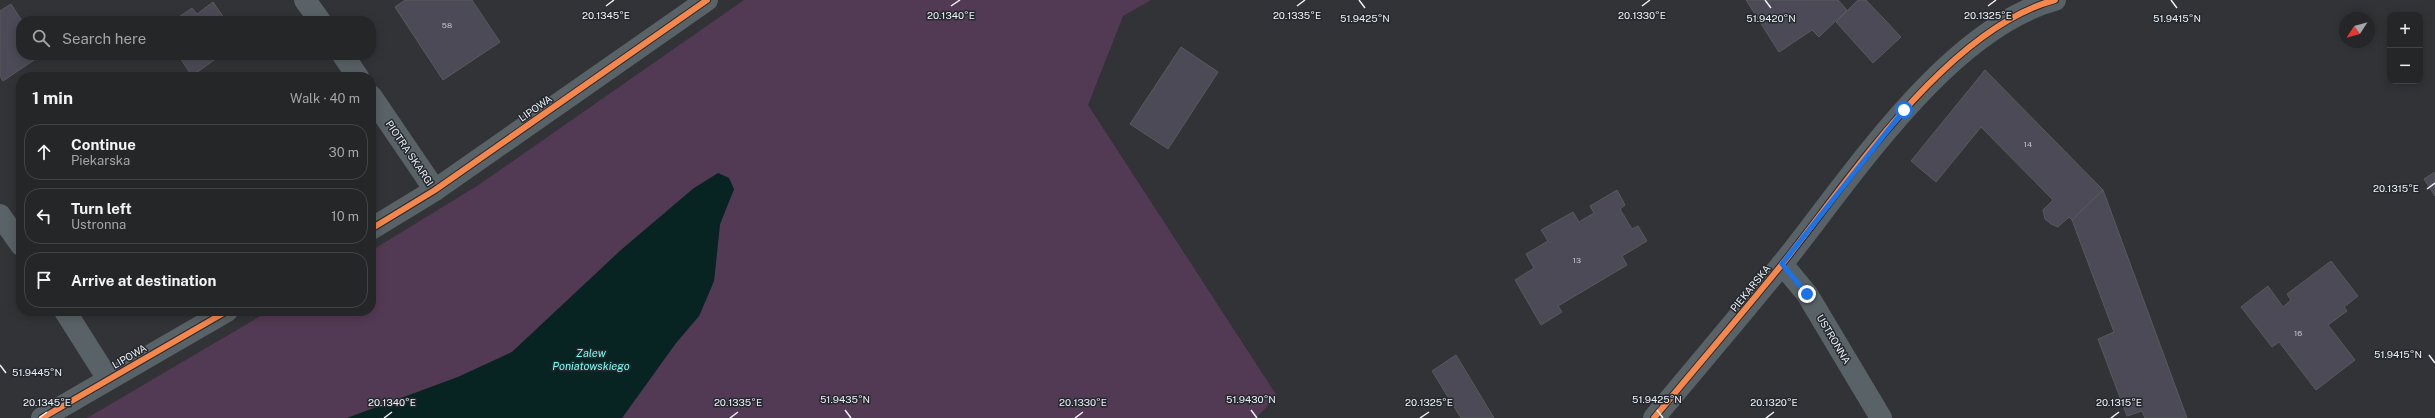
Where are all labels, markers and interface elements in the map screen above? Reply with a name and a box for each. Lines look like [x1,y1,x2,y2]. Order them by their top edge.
text: 20.1345°E [582,9,630,21]
text: 20.1340°E [927,9,975,21]
text: 20.1335°E [1273,9,1321,21]
text: 20.1330°E [1618,9,1666,21]
text: 20.1325°E [1964,9,2012,21]
text: 51.9425°N [1340,12,1390,24]
text: 51.9420°N [1746,12,1796,24]
text: 51.9415°N [2153,12,2201,24]
north arrow [2339,12,2375,48]
map controls [2387,12,2423,84]
button: + [2387,12,2423,48]
search box [16,16,376,60]
house number: 58 [442,20,452,30]
icon: search [30,27,52,49]
text: Search here [62,30,146,47]
button: − [2387,48,2423,84]
text: 1 min [32,88,73,108]
text: Walk · 40 m [290,91,360,106]
street label: LIPOWA [516,92,554,124]
route start [1895,101,1913,119]
street label: PIOTRA SKARGI [384,118,436,188]
text: Continue [71,136,136,153]
house number: 14 [2024,139,2032,149]
icon: ahead [33,141,55,163]
text: 30 m [329,145,359,160]
text: Piekarska [71,153,130,168]
text: 20.1315°E [2373,182,2419,194]
text: Turn left [71,200,132,217]
icon: left [33,205,55,227]
text: 10 m [331,209,359,224]
text: Ustronna [71,217,126,232]
house number: 13 [1573,255,1581,265]
street label: PIEKARSKA [1727,262,1773,314]
icon: arrive [33,269,55,291]
text: Arrive at destination [71,272,216,289]
route end [1798,285,1816,303]
street label: USTRONNA [1815,312,1853,366]
house number: 16 [2294,328,2302,338]
street label: LIPOWA [110,341,148,371]
water label: Zalew Poniatowskiego [552,347,630,372]
text: 51.9415°N [2374,348,2422,360]
text: 51.9445°N [12,366,62,378]
text: 51.9435°N [820,393,870,405]
text: 51.9430°N [1226,393,1276,405]
text: 51.9425°N [1632,393,1682,405]
text: 20.1345°E [23,396,71,408]
text: 20.1340°E [368,396,416,408]
text: 20.1335°E [714,396,762,408]
text: 20.1330°E [1059,396,1107,408]
text: 20.1325°E [1405,396,1453,408]
text: 20.1320°E [1750,396,1798,408]
text: 20.1315°E [2096,396,2142,408]

